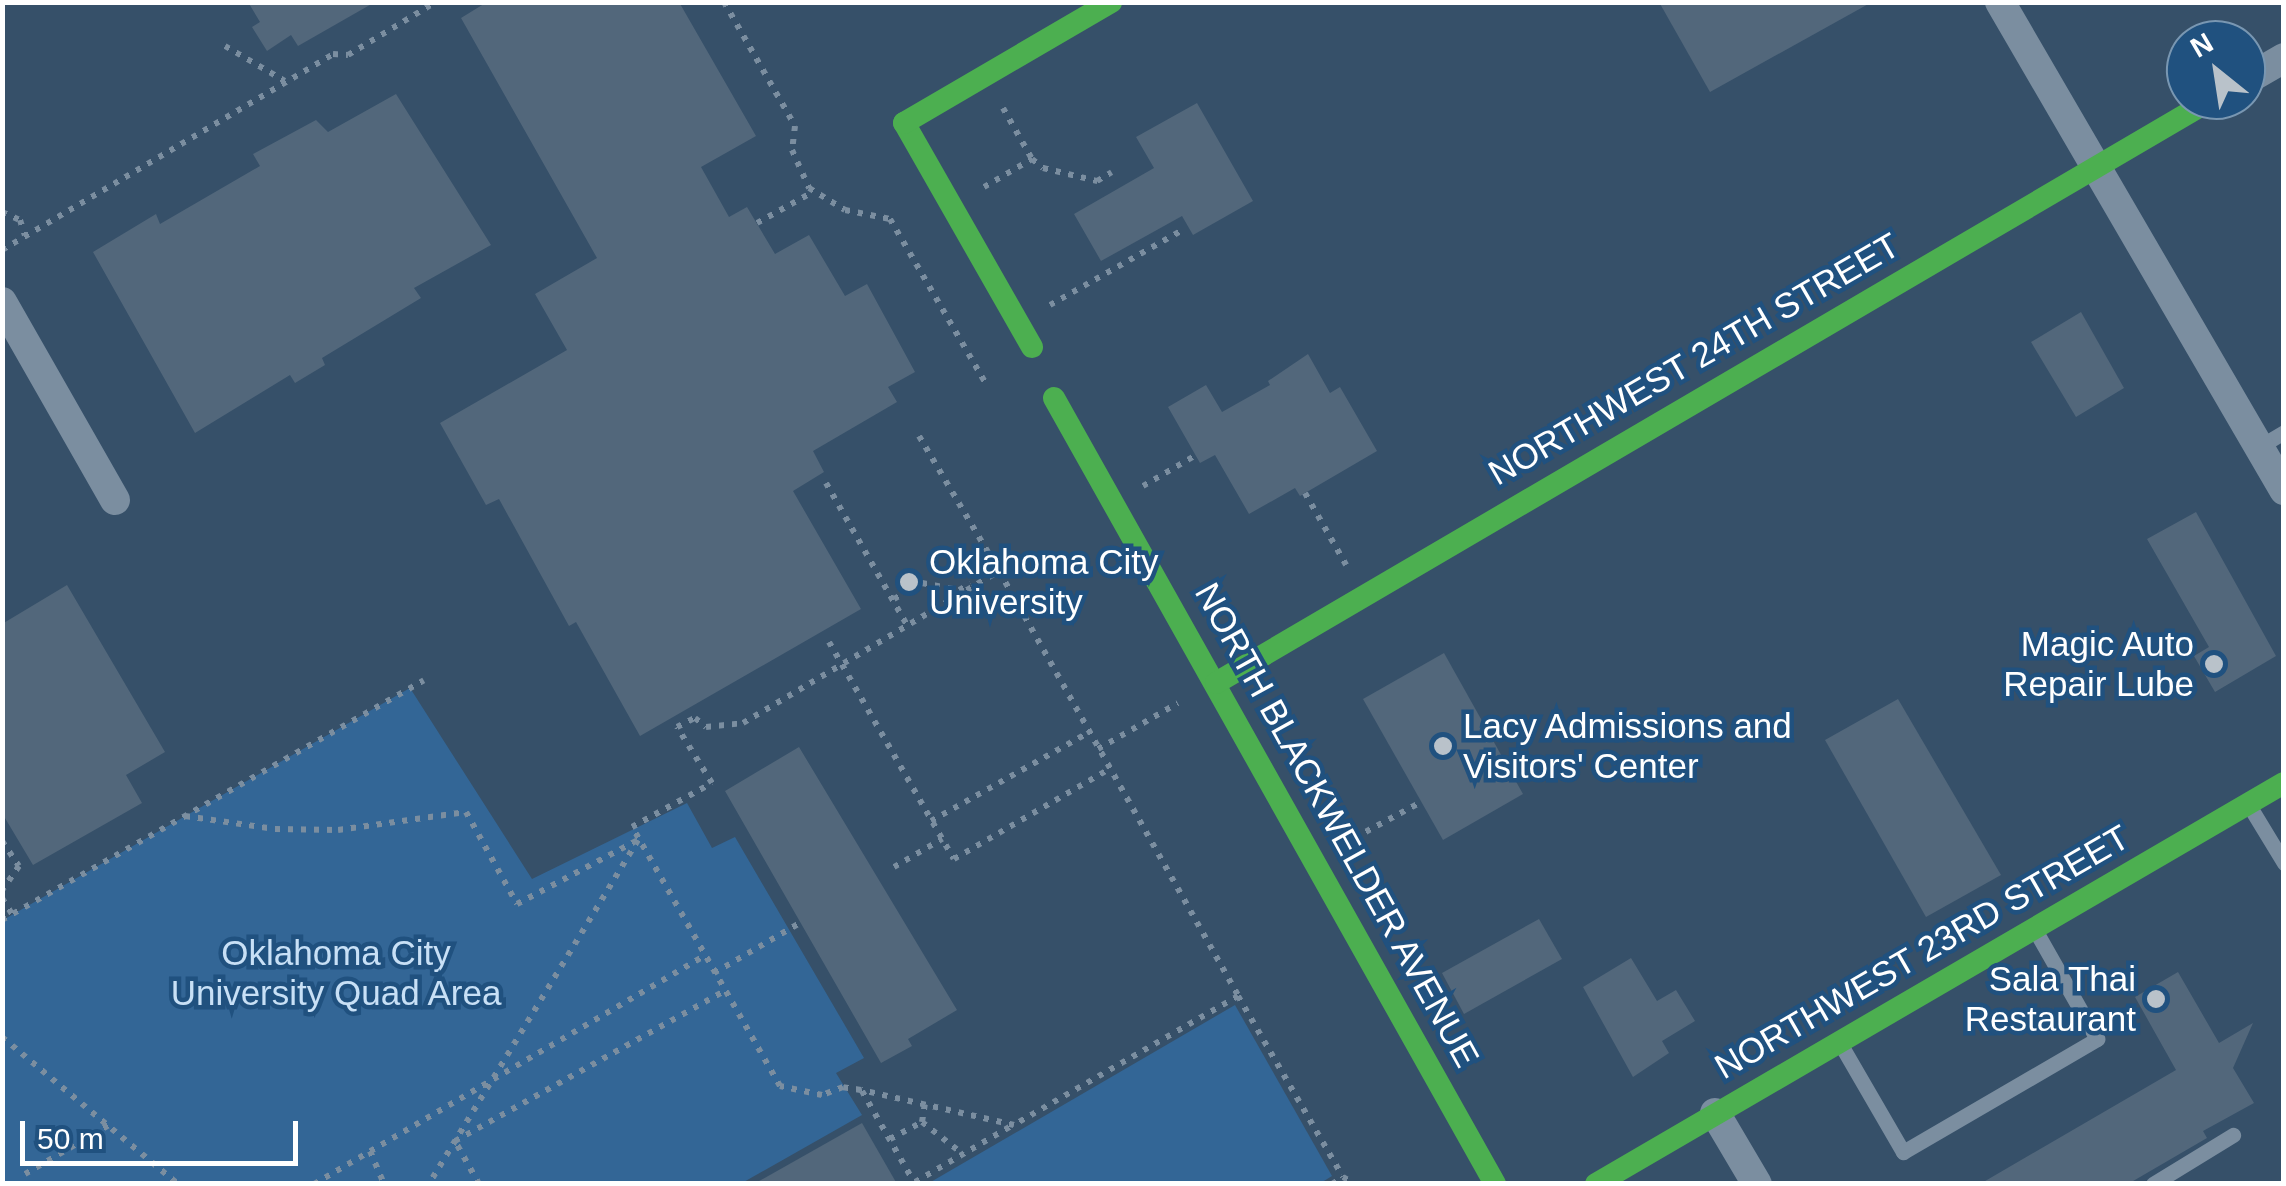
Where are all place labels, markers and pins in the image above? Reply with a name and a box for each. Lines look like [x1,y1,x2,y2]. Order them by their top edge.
place label: Oklahoma City University [929,541,1159,623]
marker: Oklahoma City University [898,571,920,593]
place label: Magic Auto Repair Lube [2003,623,2194,705]
marker: Magic Auto Repair Lube [2203,653,2225,675]
place label: Lacy Admissions and Visitors' Center [1463,705,1794,787]
marker: Lacy Admissions and Visitors' Center [1432,735,1454,757]
place label: Sala Thai Restaurant [1965,958,2136,1040]
marker: Sala Thai Restaurant [2145,988,2167,1010]

